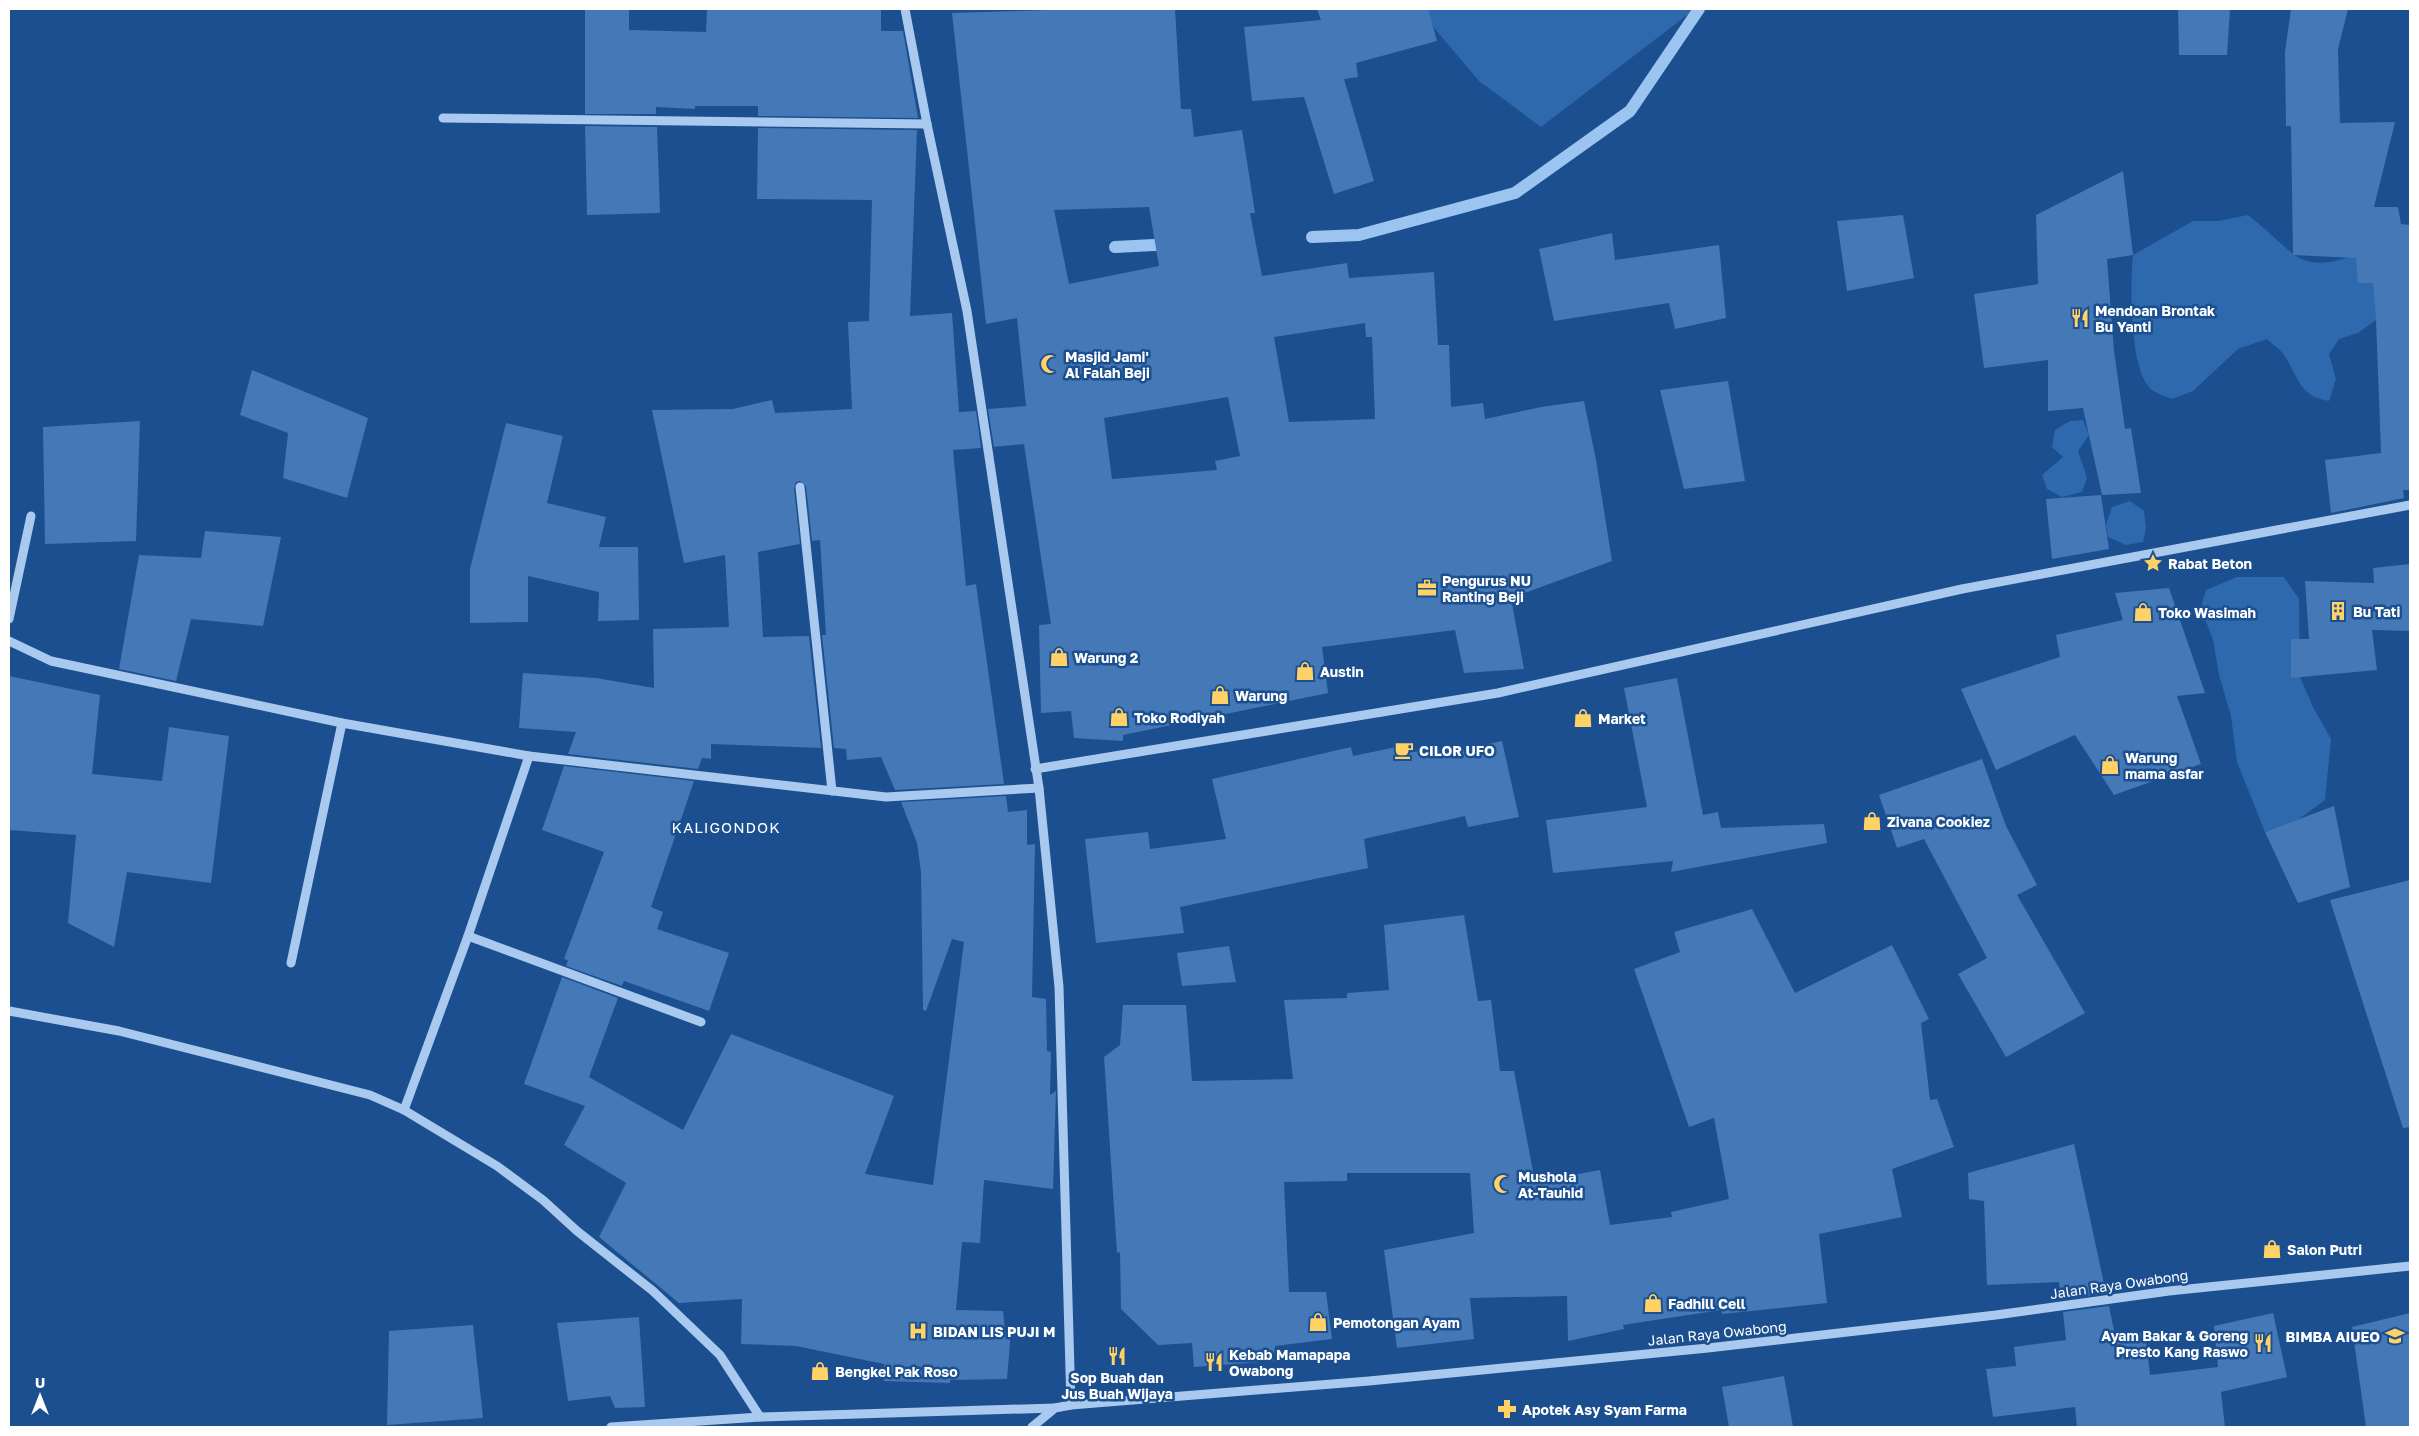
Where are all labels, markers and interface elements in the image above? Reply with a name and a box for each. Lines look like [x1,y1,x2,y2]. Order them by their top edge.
place label: Mendoan Brontak Bu Yanti [2095,302,2215,335]
restaurant icon: Mendoan Brontak Bu Yanti [2069,307,2091,329]
place label: Masjid Jami' Al Falah Beji [1065,348,1150,381]
mosque icon: Masjid Jami' Al Falah Beji [1039,353,1061,375]
place icon: Rabat Beton [2142,552,2164,574]
place label: Rabat Beton [2168,555,2252,572]
place label: Pengurus NU Ranting Beji [1442,572,1531,605]
office icon: Pengurus NU Ranting Beji [1416,577,1438,599]
building icon: Bu Tati [2327,600,2349,622]
shop icon: Toko Wasimah [2132,601,2154,623]
place label: Bu Tati [2353,603,2400,620]
place label: Toko Wasimah [2158,604,2256,621]
shop icon: Warung 2 [1048,646,1070,668]
place label: Warung 2 [1074,649,1139,666]
shop icon: Austin [1294,660,1316,682]
place label: Austin [1320,663,1364,680]
shop icon: Warung [1209,684,1231,706]
place label: Warung [1235,687,1287,704]
shop icon: Toko Rodiyah [1108,706,1130,728]
shop icon: Market [1572,707,1594,729]
place label: Toko Rodiyah [1134,709,1225,726]
place label: Market [1598,710,1646,727]
cafe icon: CILOR UFO [1393,739,1415,761]
place label: CILOR UFO [1419,742,1495,759]
place label: Warung mama asfar [2125,749,2204,782]
shop icon: Warung mama asfar [2099,754,2121,776]
shop icon: Zivana Cookiez [1861,810,1883,832]
place label: Zivana Cookiez [1887,813,1990,830]
district label: KALIGONDOK [672,818,781,836]
place label: Mushola At-Tauhid [1518,1168,1583,1201]
mosque icon: Mushola At-Tauhid [1492,1173,1514,1195]
shop icon: Salon Putri [2261,1238,2283,1260]
place label: Salon Putri [2287,1241,2362,1258]
street label: Jalan Raya Owabong [2049,1266,2189,1302]
shop icon: Fadhill Cell [1642,1292,1664,1314]
place label: Fadhill Cell [1668,1295,1746,1312]
shop icon: Pemotongan Ayam [1307,1311,1329,1333]
place label: Pemotongan Ayam [1333,1314,1460,1331]
street label: Jalan Raya Owabong [1647,1317,1787,1349]
hospital icon: BIDAN LIS PUJI M [907,1320,929,1342]
place label: BIDAN LIS PUJI M [933,1323,1055,1340]
school or university icon: BIMBA AIUEO [2384,1325,2406,1347]
place label: Ayam Bakar & Goreng Presto Kang Raswo [2101,1327,2248,1360]
place label: BIMBA AIUEO [2286,1328,2380,1345]
restaurant icon: Ayam Bakar & Goreng Presto Kang Raswo [2252,1332,2274,1354]
restaurant icon: Sop Buah dan Jus Buah Wijaya [1106,1345,1128,1367]
place label: Kebab Mamapapa Owabong [1229,1346,1350,1379]
restaurant icon: Kebab Mamapapa Owabong [1203,1351,1225,1373]
shop icon: Bengkel Pak Roso [809,1360,831,1382]
place label: Bengkel Pak Roso [835,1363,958,1380]
place label: Sop Buah dan Jus Buah Wijaya [1061,1369,1173,1402]
north arrow [15,1371,65,1421]
text: U [35,1374,45,1391]
pharmacy icon: Apotek Asy Syam Farma [1496,1398,1518,1420]
place label: Apotek Asy Syam Farma [1522,1401,1687,1418]

